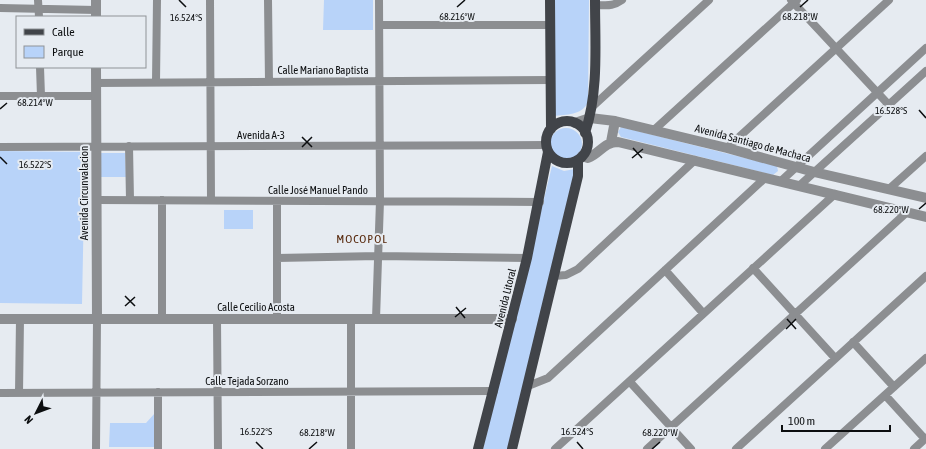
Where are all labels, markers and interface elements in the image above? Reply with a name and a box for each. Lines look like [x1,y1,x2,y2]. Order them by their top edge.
text: 68.216°W [439,11,475,22]
text: 68.218°W [782,11,818,22]
text: 16.524°S [170,12,202,23]
legend [16,16,146,68]
text: Calle [52,25,75,39]
text: Parque [52,45,84,59]
street label: Calle Mariano Baptista [277,64,369,76]
text: 68.214°W [17,97,53,108]
text: 16.528°S [875,105,907,116]
street label: Avenida Santiago de Machaca [694,122,812,164]
street label: Avenida A-3 [237,129,285,141]
street label: Avenida Circunvalacion [78,146,90,240]
text: 16.522°S [19,159,51,170]
street label: Calle José Manuel Pando [268,184,368,196]
text: 68.220°W [873,204,909,215]
district label: MOCOPOL [336,232,388,246]
street label: Avenida Litoral [492,267,518,329]
street label: Calle Cecilio Acosta [217,301,295,313]
street label: Calle Tejada Sorzano [205,375,289,387]
north arrow [16,393,56,433]
scale bar [782,407,890,433]
text: N [22,413,35,426]
text: 100 m [788,414,815,428]
text: 16.522°S [240,426,272,437]
text: 16.524°S [561,426,593,437]
text: 68.218°W [299,427,335,438]
text: 68.220°W [642,427,678,438]

